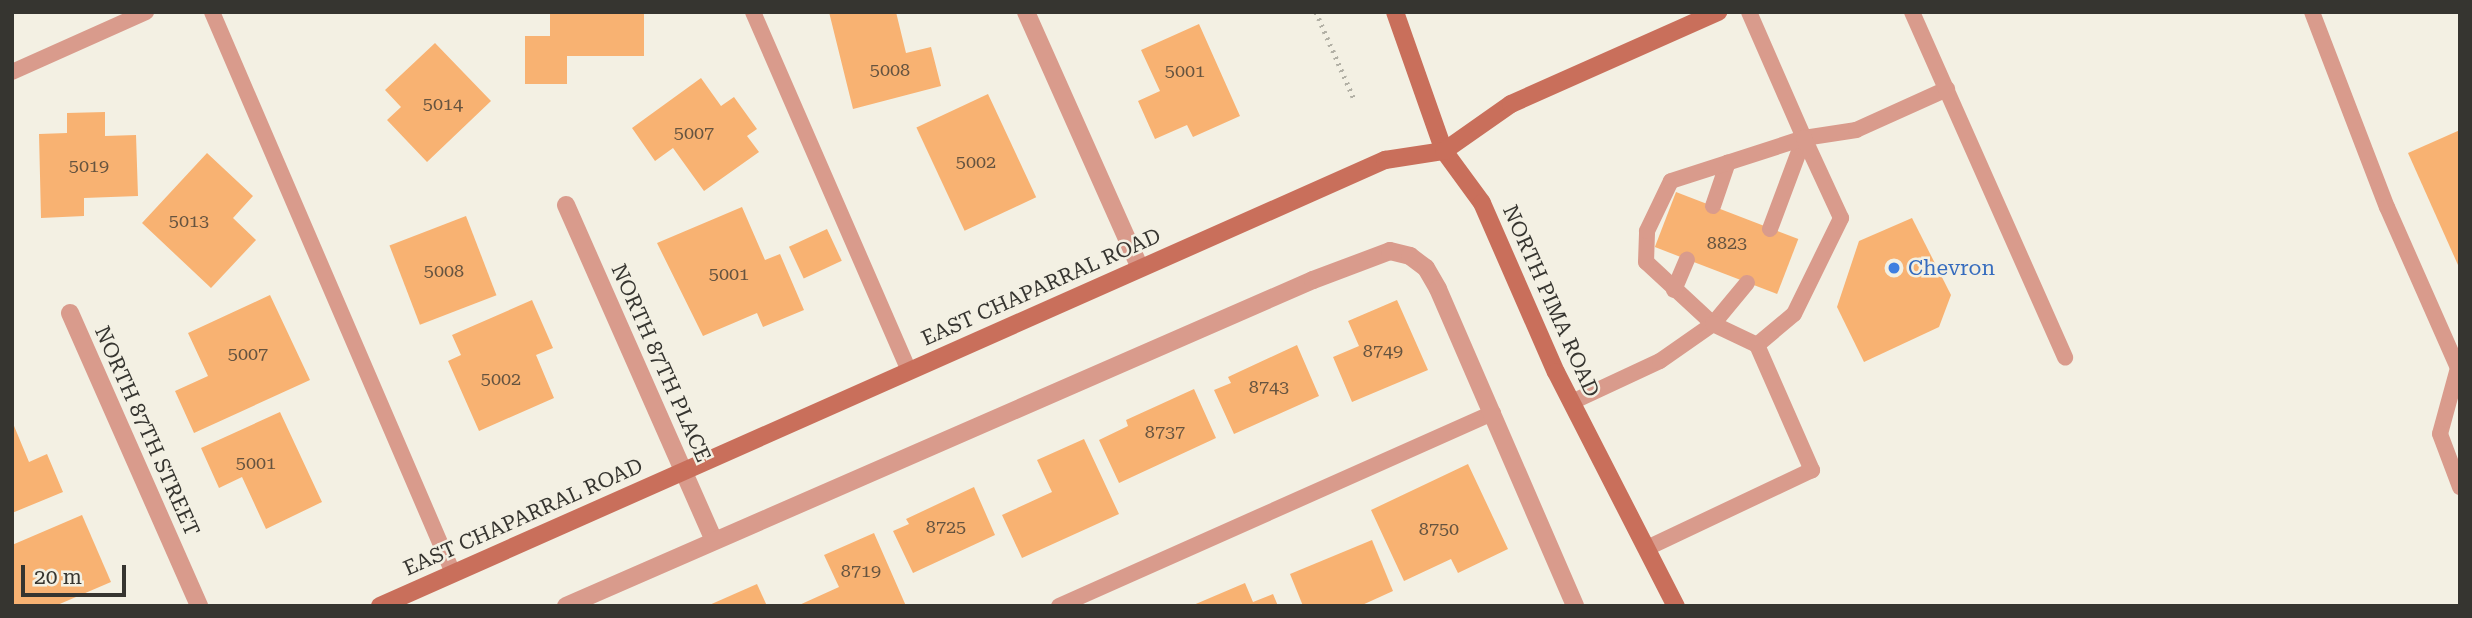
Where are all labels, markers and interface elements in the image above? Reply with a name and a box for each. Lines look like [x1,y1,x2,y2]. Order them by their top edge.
house number: 5008 [870,59,910,81]
house number: 5001 [1165,60,1205,82]
house number: 5014 [423,93,463,115]
house number: 5007 [674,122,714,144]
house number: 5002 [956,151,996,173]
house number: 5019 [69,155,109,177]
street label: NORTH PIMA ROAD [1497,201,1605,401]
house number: 5013 [169,210,209,232]
street label: EAST CHAPARRAL ROAD [917,223,1165,351]
house number: 8823 [1707,232,1747,254]
place label: Chevron [1908,255,1995,281]
house number: 5008 [424,260,464,282]
street label: NORTH 87TH PLACE [606,260,716,466]
marker: Chevron [1886,260,1902,276]
house number: 5001 [709,263,749,285]
street label: NORTH 87TH STREET [89,322,205,540]
house number: 8749 [1363,340,1403,362]
house number: 5007 [228,343,268,365]
house number: 5002 [481,368,521,390]
house number: 8743 [1249,376,1289,398]
house number: 8737 [1145,421,1185,443]
house number: 5001 [236,452,276,474]
street label: EAST CHAPARRAL ROAD [399,453,647,581]
house number: 8725 [926,516,966,538]
house number: 8750 [1419,518,1459,540]
scale bar [24,552,130,596]
house number: 8719 [841,560,881,582]
text: 20 m [34,565,82,589]

